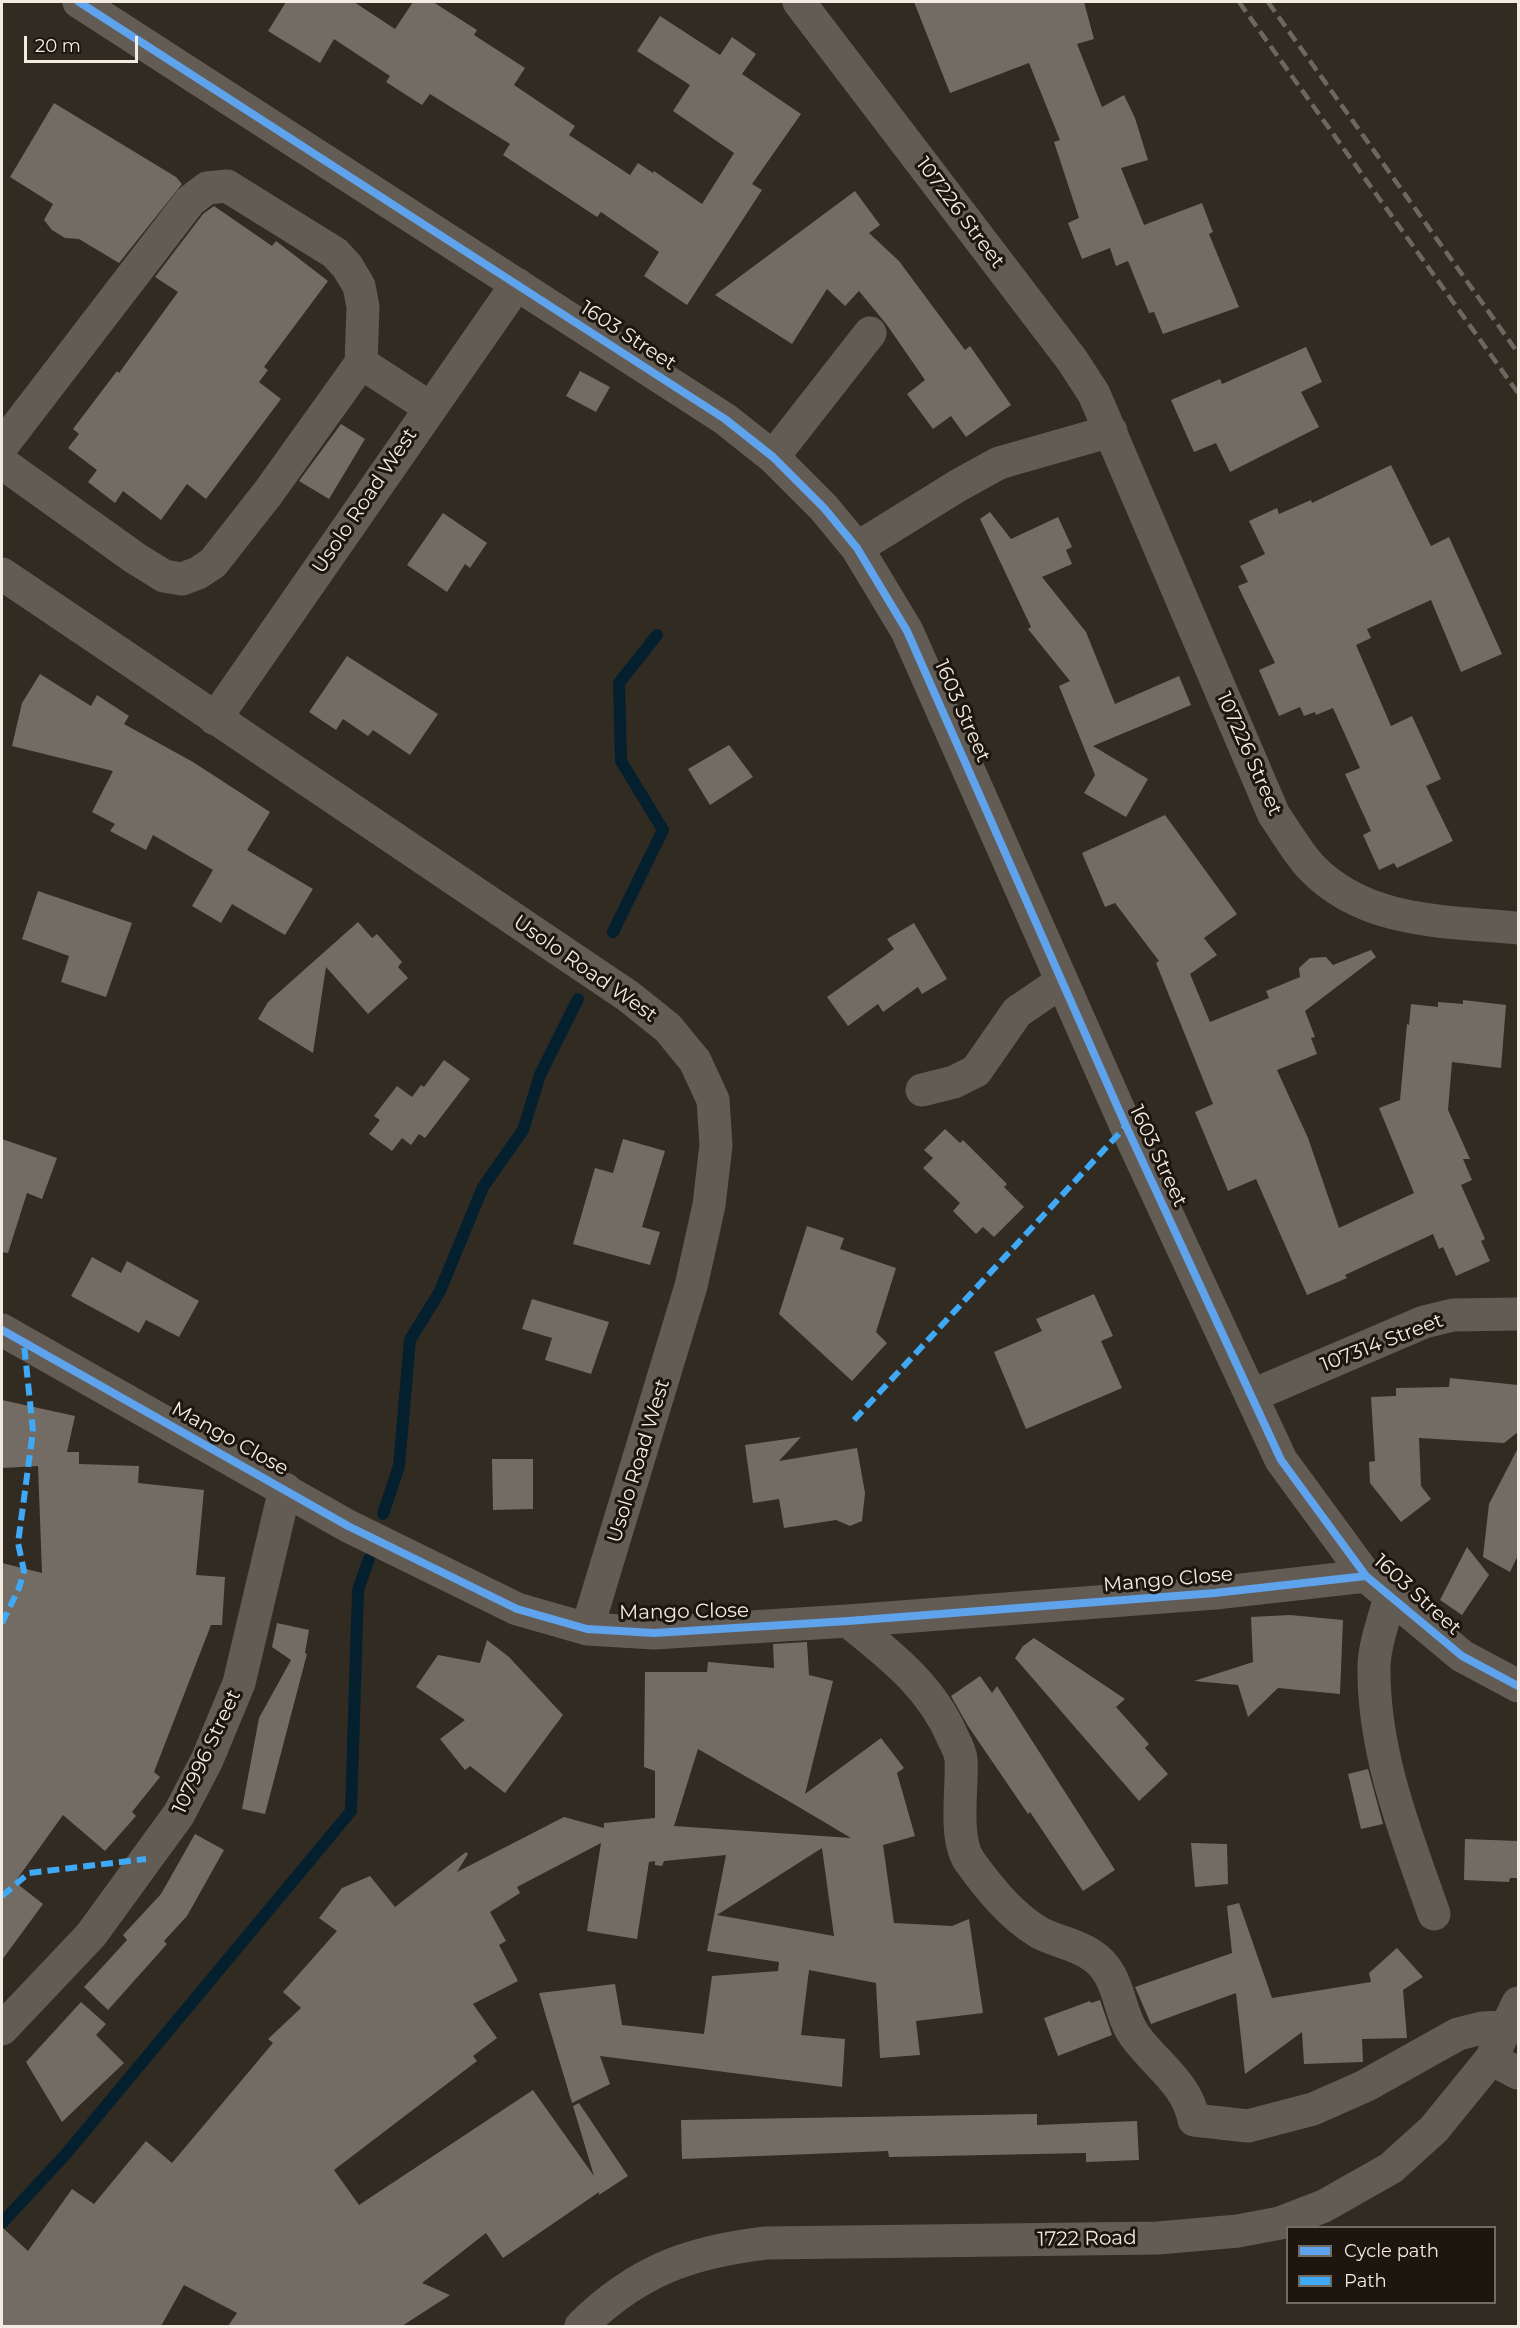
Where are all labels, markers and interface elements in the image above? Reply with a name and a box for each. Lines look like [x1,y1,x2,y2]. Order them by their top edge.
scale bar [27,24,141,62]
text: 20 m [35,35,81,57]
street label: 107226 Street [911,153,1009,273]
street label: 1603 Street [576,296,680,376]
street label: Usolo Road West [308,424,422,578]
street label: 1603 Street [929,656,995,766]
street label: 107226 Street [1211,689,1287,819]
street label: Usolo Road West [509,910,661,1028]
street label: 1603 Street [1124,1101,1192,1211]
street label: 107314 Street [1317,1309,1447,1377]
street label: Usolo Road West [603,1376,675,1546]
street label: Mango Close [167,1397,293,1481]
street label: 1603 Street [1368,1549,1466,1641]
street label: Mango Close [1102,1562,1234,1598]
street label: Mango Close [619,1599,749,1625]
street label: 107996 Street [168,1686,246,1818]
street label: 1722 Road [1037,2226,1137,2252]
legend [1286,2226,1496,2304]
text: Cycle path [1344,2240,1439,2262]
text: Path [1344,2270,1387,2292]

